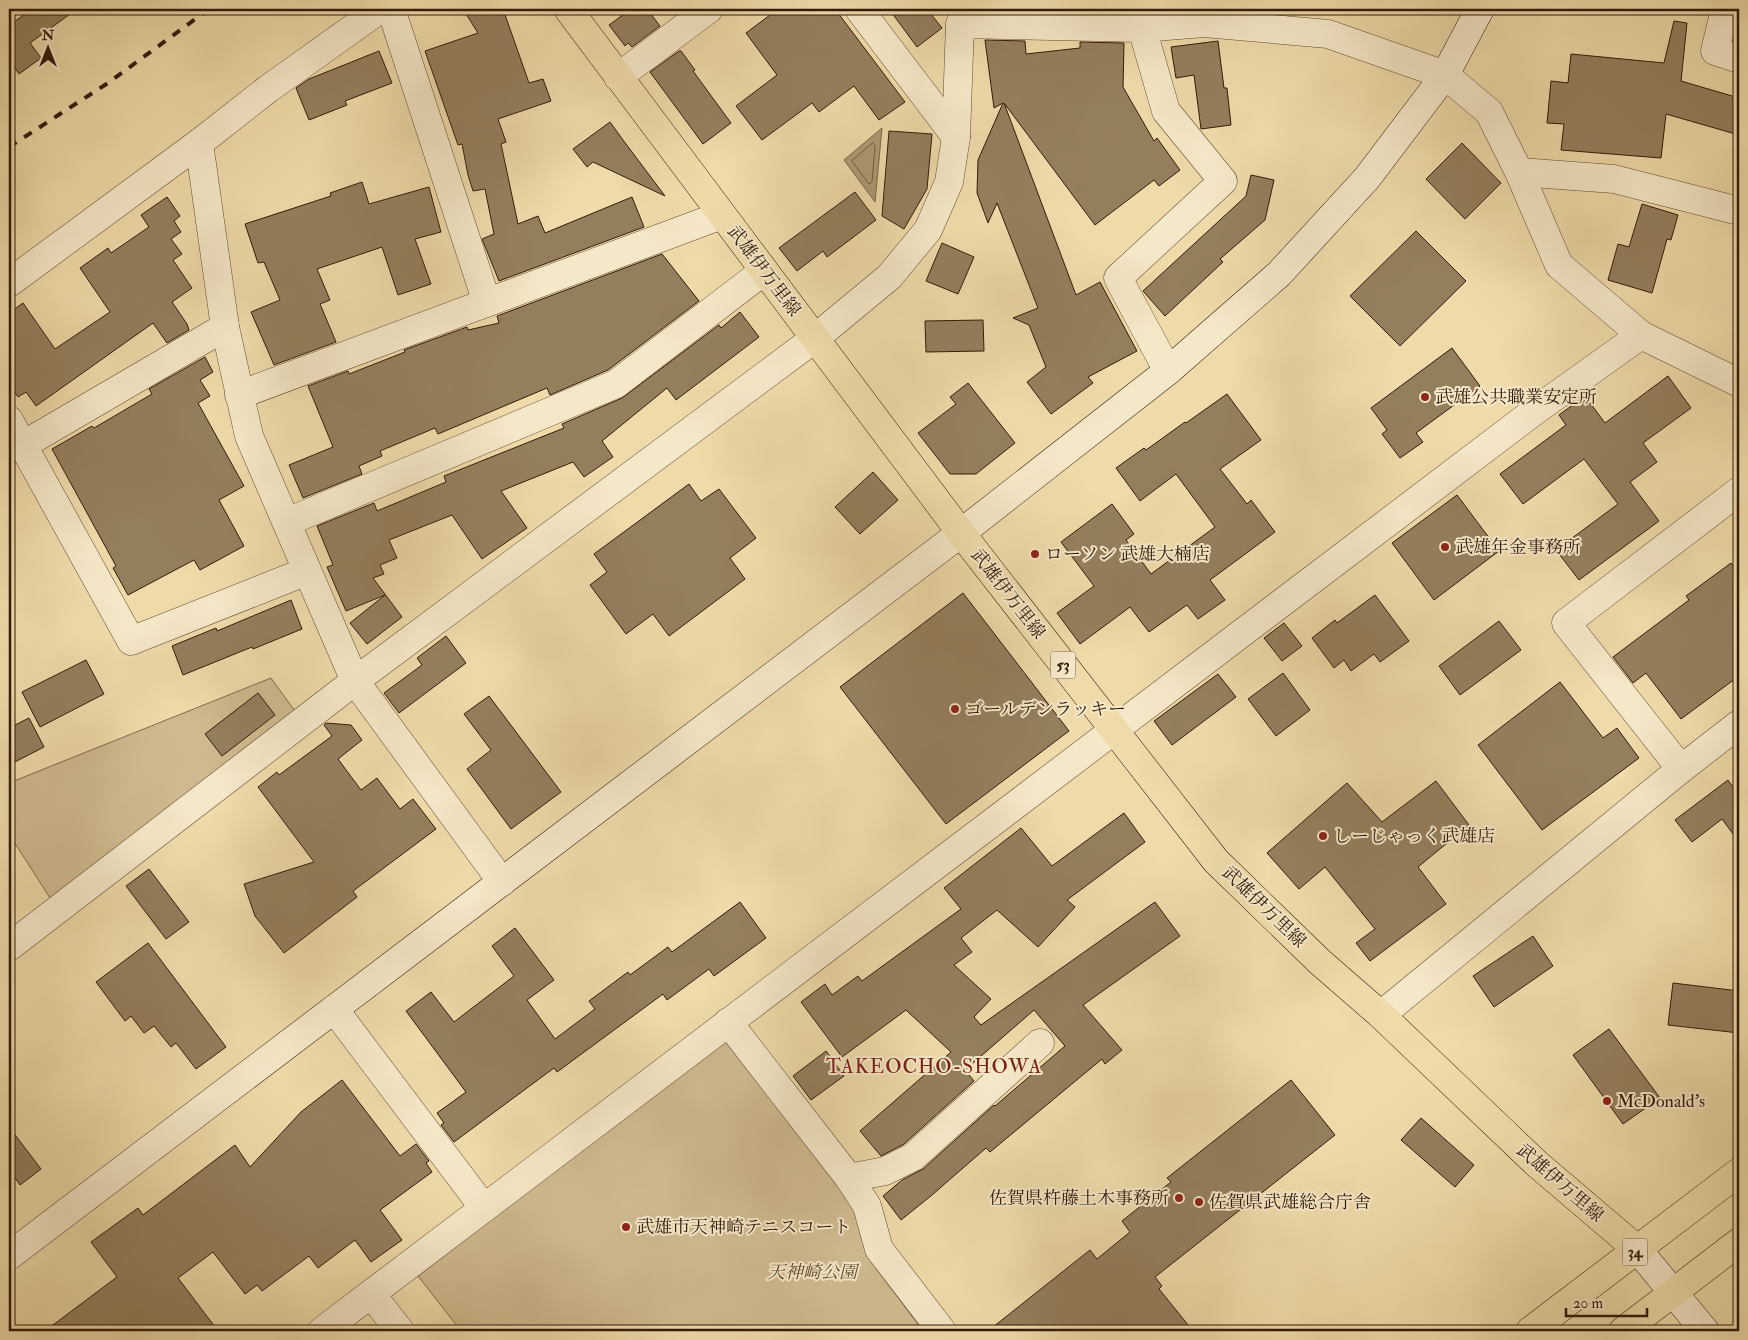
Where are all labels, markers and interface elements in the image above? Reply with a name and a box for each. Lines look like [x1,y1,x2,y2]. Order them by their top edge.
north arrow [22,22,72,72]
text: N [41,27,55,44]
street label: 武雄伊万里線 [722,221,806,321]
place label: 武雄公共職業安定所 [1435,386,1597,409]
marker: 武雄公共職業安定所 [1419,391,1431,403]
place label: 武雄年金事務所 [1455,536,1581,559]
marker: 武雄年金事務所 [1439,541,1451,553]
place label: ローソン 武雄大楠店 [1045,543,1210,566]
street label: 武雄伊万里線 [966,544,1050,644]
marker: ローソン 武雄大楠店 [1029,548,1041,560]
road number: 53 [1050,652,1076,678]
place label: ゴールデンラッキー [965,698,1126,721]
marker: ゴールデンラッキー [949,703,961,715]
place label: しーじゃっく武雄店 [1333,825,1495,848]
marker: しーじゃっく武雄店 [1317,830,1329,842]
street label: 武雄伊万里線 [1217,861,1311,953]
district label: TAKEOCHO-SHOWA [826,1054,1042,1079]
place label: McDonald's [1617,1090,1705,1113]
marker: McDonald's [1601,1095,1613,1107]
street label: 武雄伊万里線 [1512,1139,1608,1227]
place label: 佐賀県杵藤土木事務所 [989,1187,1169,1210]
place label: 佐賀県武雄総合庁舎 [1209,1191,1371,1214]
marker: 佐賀県杵藤土木事務所 [1173,1192,1185,1204]
marker: 佐賀県武雄総合庁舎 [1193,1196,1205,1208]
place label: 武雄市天神崎テニスコート [636,1216,851,1239]
marker: 武雄市天神崎テニスコート [620,1221,632,1233]
road number: 34 [1622,1238,1648,1266]
park label: 天神崎公園 [767,1261,860,1284]
scale bar [1566,1285,1647,1317]
text: 20 m [1573,1294,1603,1313]

